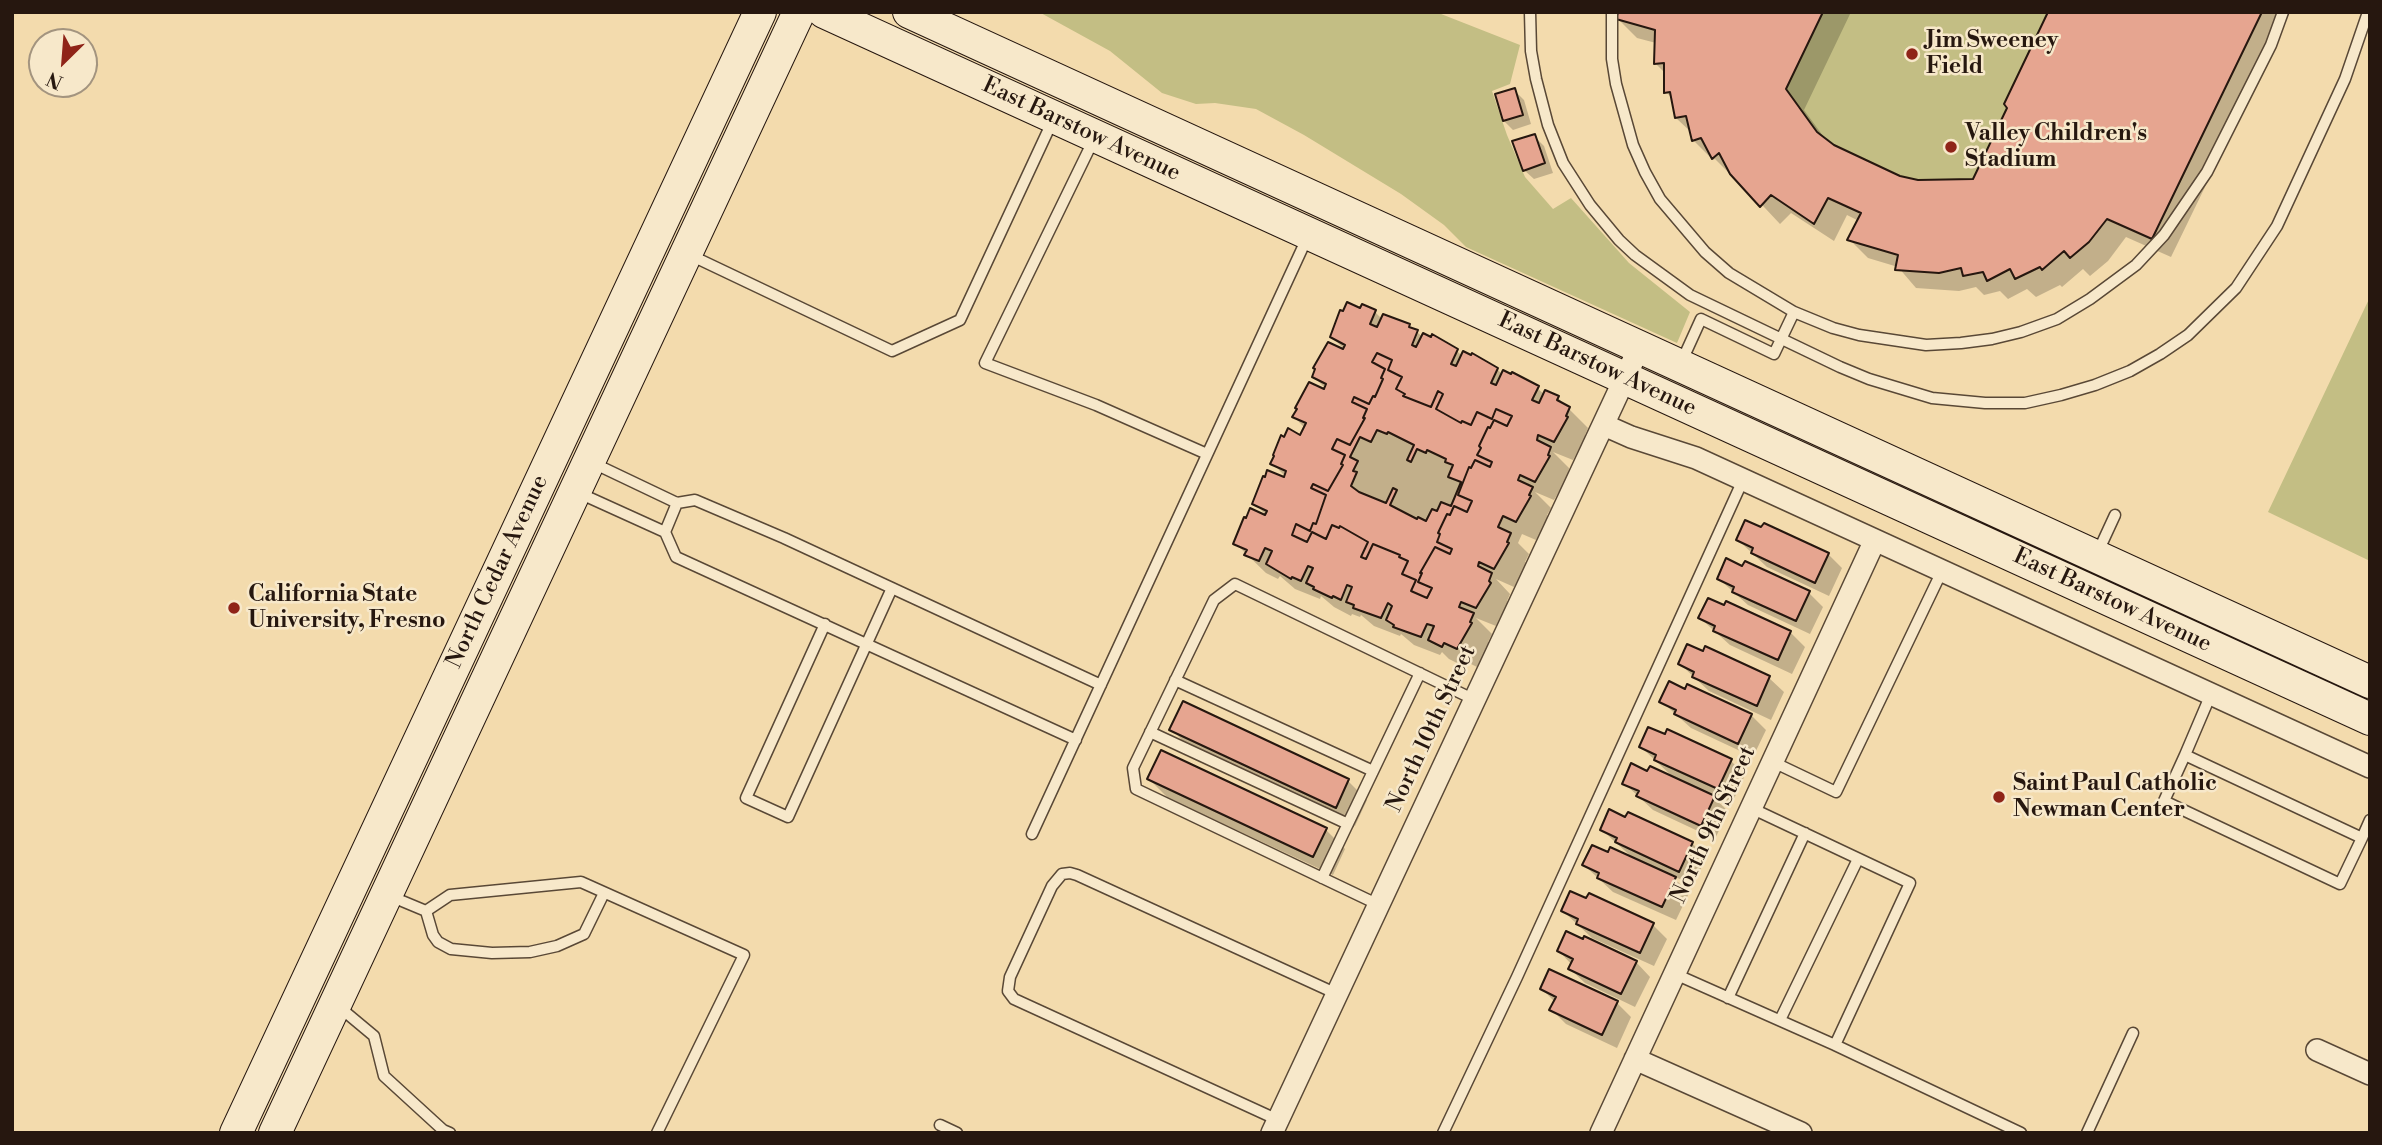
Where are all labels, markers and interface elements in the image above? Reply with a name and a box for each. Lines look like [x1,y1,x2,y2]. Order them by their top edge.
place label: Jim Sweeney Field [1926,27,2058,81]
north arrow [28,28,98,98]
marker: Jim Sweeney Field [1904,46,1920,62]
text: N [43,66,67,94]
street label: East Barstow Avenue [978,72,1184,188]
place label: Valley Children's Stadium [1965,120,2147,174]
marker: Valley Children's Stadium [1943,139,1959,155]
street label: East Barstow Avenue [1494,307,1700,423]
street label: North Cedar Avenue [441,471,555,673]
street label: East Barstow Avenue [2009,543,2215,659]
place label: California State University, Fresno [248,581,445,635]
marker: California State University, Fresno [226,600,242,616]
street label: North 10th Street [1381,641,1483,817]
street label: North 9th Street [1665,742,1763,908]
place label: Saint Paul Catholic Newman Center [2013,770,2217,824]
marker: Saint Paul Catholic Newman Center [1991,789,2007,805]

